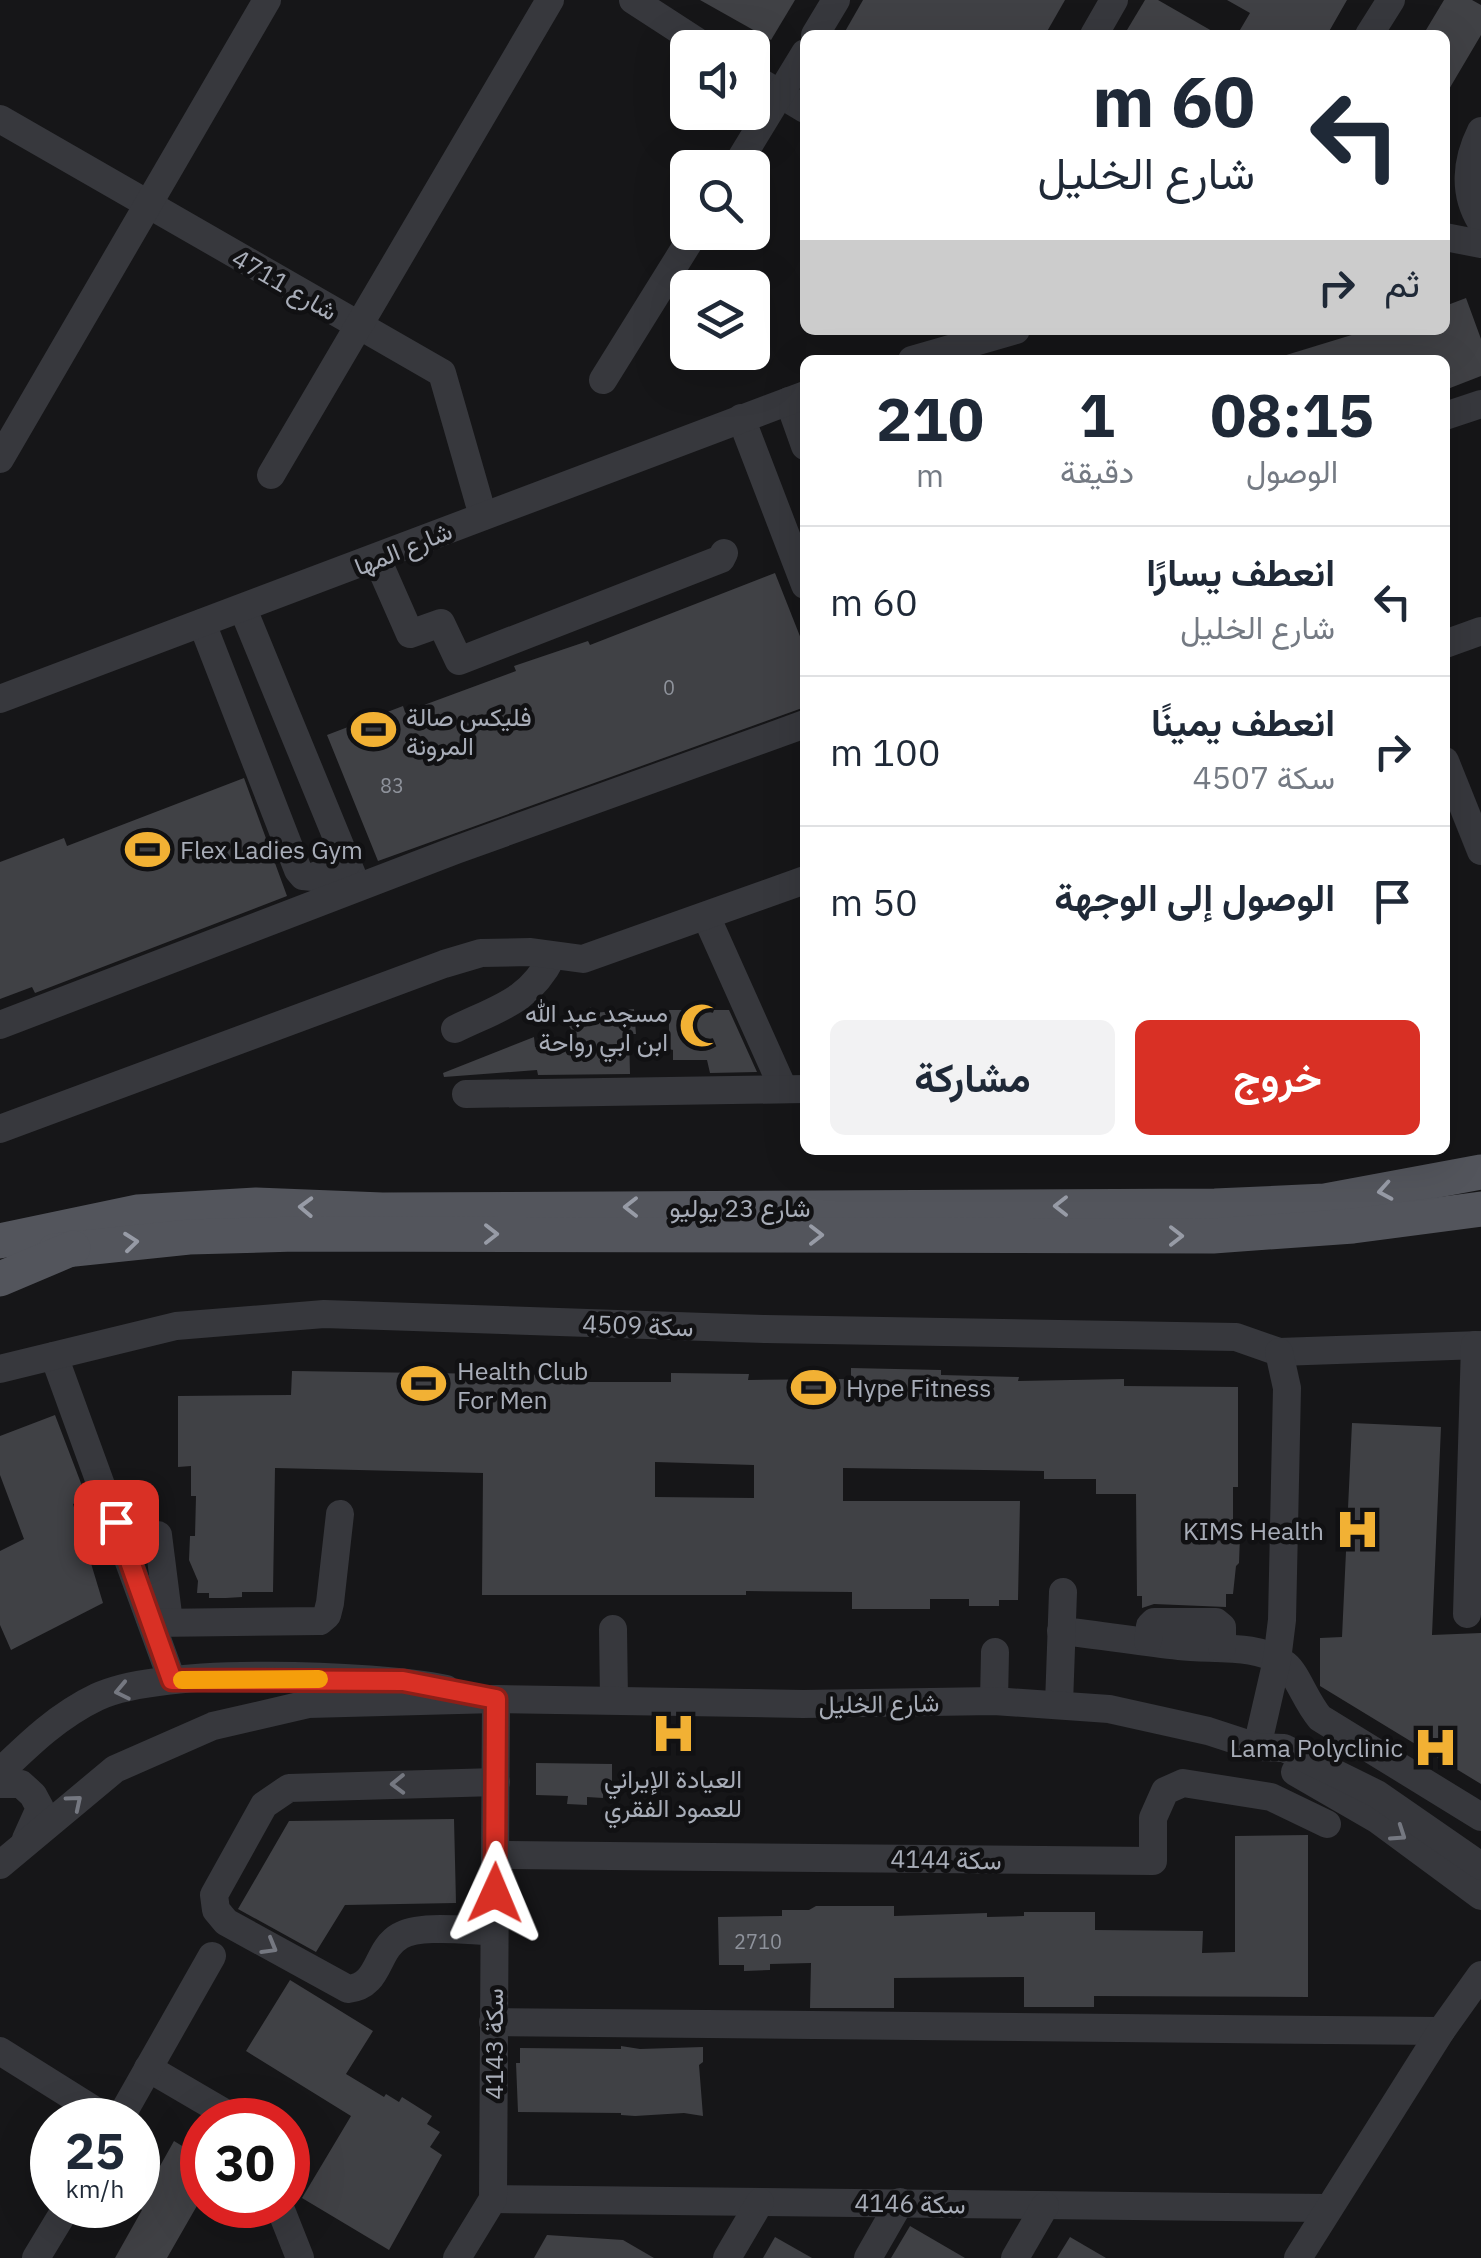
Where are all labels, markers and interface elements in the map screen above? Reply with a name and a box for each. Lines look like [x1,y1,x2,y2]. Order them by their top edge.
map controls [670,30,770,370]
button: sound [670,30,770,130]
text: 60 m [1092,55,1255,146]
icon: left [1290,70,1420,200]
text: شارع الخليل [1037,143,1255,201]
button: search [670,150,770,250]
street label: 4711 شارع [226,241,344,328]
text: ثم [1384,258,1420,307]
icon: right [1309,260,1364,315]
button: layers [670,270,770,370]
text: 1 [1079,375,1115,454]
text: 08:15 [1210,375,1374,454]
text: 210 [876,379,984,458]
text: دقيقة [1060,450,1134,492]
text: الوصول [1246,450,1338,492]
text: m [916,454,944,496]
street label: شارع المها [349,513,457,583]
text: انعطف يسارًا [1146,547,1335,596]
icon: left [1365,574,1420,629]
text: 60 m [830,577,918,626]
text: شارع الخليل [1180,606,1335,648]
house number: 0 [663,674,675,701]
text: انعطف يمينًا [1151,697,1335,746]
place label: فليكس صالة المرونة [406,700,532,762]
sports icon: فليكس صالة المرونة [349,706,397,754]
icon: right [1365,724,1420,779]
text: 100 m [830,727,941,776]
text: سكة 4507 [1192,756,1335,798]
house number: 83 [380,772,404,799]
sports icon: Flex Ladies Gym [123,825,171,873]
place label: Flex Ladies Gym [180,833,363,866]
text: الوصول إلى الوجهة [1054,872,1335,921]
icon: arrive [1365,874,1420,929]
text: 50 m [830,877,918,926]
place label: مسجد عبد الله ابن ابي رواحة [525,996,668,1063]
mosque icon: مسجد عبد الله ابن ابي رواحة [677,1002,725,1050]
button: مشاركة [830,1020,1115,1135]
button: خروج [1135,1020,1420,1135]
one-way arrow [1377,1179,1394,1200]
street label: شارع 23 يوليو [669,1191,811,1225]
one-way arrow [1053,1195,1068,1217]
one-way arrow [623,1196,638,1218]
one-way arrow [298,1197,314,1218]
one-way arrow [484,1223,499,1245]
one-way arrow [808,1224,824,1246]
one-way arrow [1168,1225,1184,1247]
one-way arrow [123,1232,139,1254]
street label: سكة 4509 [582,1307,694,1343]
place label: Health Club For Men [457,1354,588,1416]
sports icon: Health Club For Men [400,1360,448,1408]
sports icon: Hype Fitness [789,1363,837,1411]
place label: Hype Fitness [846,1371,991,1404]
pin [74,1480,159,1565]
icon: arrive [89,1495,144,1550]
hospital icon: KIMS Health [1333,1506,1381,1554]
place label: KIMS Health [1183,1514,1324,1547]
one-way arrow [114,1679,131,1700]
street label: شارع الخليل [818,1685,940,1722]
hospital icon: العيادة الإيراني للعمود الفقري [649,1710,697,1758]
hospital icon: Lama Polyclinic [1412,1723,1460,1771]
place label: Lama Polyclinic [1230,1731,1403,1764]
place label: العيادة الإيراني للعمود الفقري [604,1762,742,1829]
one-way arrow [390,1773,406,1795]
one-way arrow [63,1796,81,1814]
one-way arrow [1388,1822,1406,1841]
position arrow [443,1841,547,1945]
street label: سكة 4144 [890,1842,1002,1876]
house number: 2710 [734,1928,782,1955]
one-way arrow [259,1935,277,1954]
street label: سكة 4143 [477,1988,510,2100]
speed limit sign: 30 [180,2098,310,2228]
text: 25 [65,2118,125,2183]
text: km/h [66,2172,124,2205]
street label: سكة 4146 [854,2186,966,2220]

